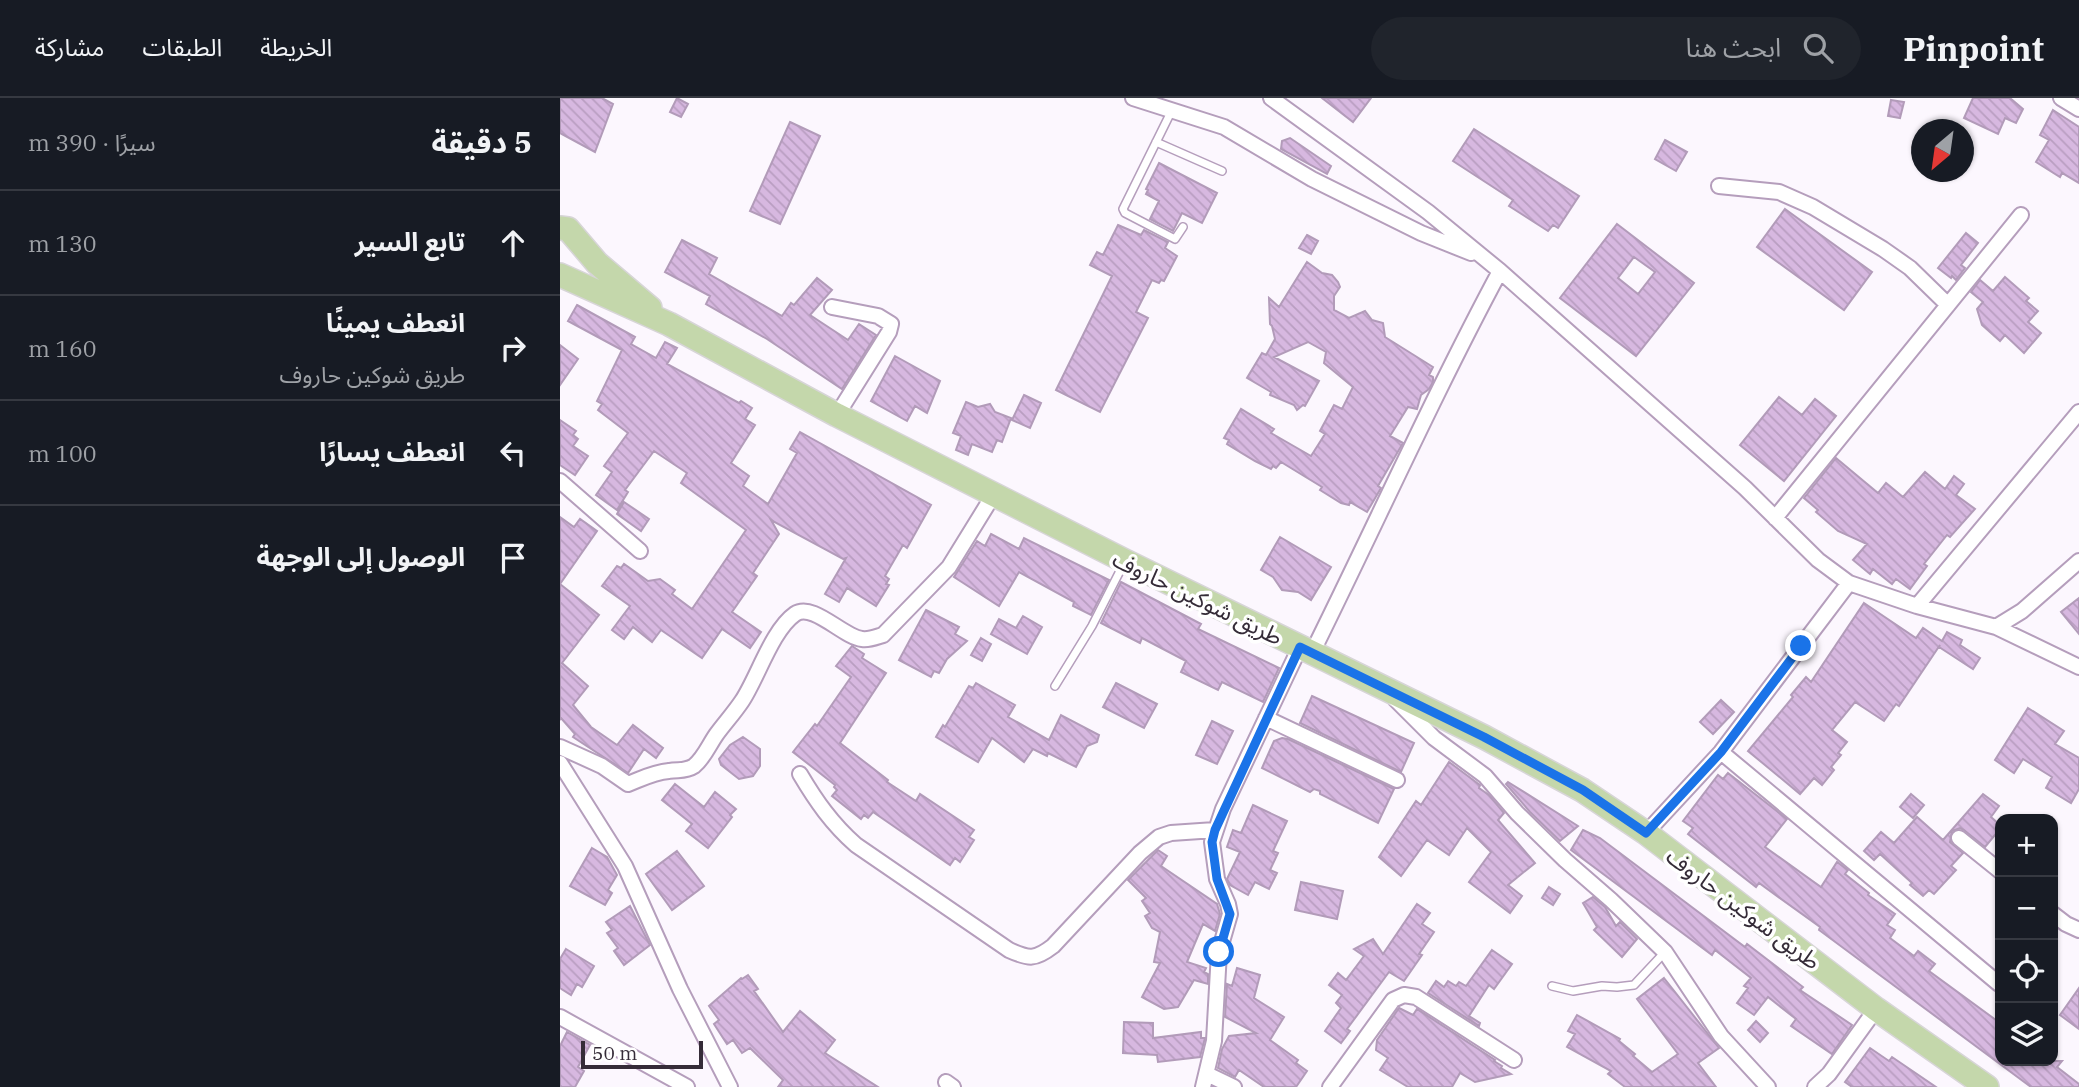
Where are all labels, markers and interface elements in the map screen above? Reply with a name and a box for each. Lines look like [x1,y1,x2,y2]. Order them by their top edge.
search box [1371,17,1861,80]
text: Pinpoint [1903,27,2044,70]
icon: search [1799,29,1837,67]
text: ابحث هنا [1686,30,1781,64]
text: مشاركة [35,31,104,63]
text: الطبقات [142,31,222,63]
text: الخريطة [260,31,332,63]
north arrow [1911,119,1974,182]
text: 5 دقيقة [432,122,532,161]
text: سيرًا · 390 m [28,127,155,157]
text: تابع السير [355,224,465,258]
icon: ahead [494,224,532,262]
text: 130 m [28,228,97,258]
text: انعطف يمينًا [326,305,465,339]
icon: right [494,329,532,367]
text: 160 m [28,333,97,363]
text: طريق شوكين حاروف [280,359,465,389]
text: انعطف يسارًا [319,434,465,468]
icon: left [494,434,532,472]
text: 100 m [28,438,97,468]
text: الوصول إلى الوجهة [257,539,465,573]
icon: arrive [494,539,532,577]
street label: طريق شوكين حاروف [1108,543,1288,651]
route end [1785,630,1816,661]
map controls [1995,814,2058,1066]
button: + [1995,814,2058,877]
street label: طريق شوكين حاروف [1661,840,1827,976]
button: − [1995,877,2058,940]
route start [1203,936,1234,967]
button: locate [1995,940,2058,1003]
button: layers [1995,1003,2058,1066]
scale bar [581,1038,704,1070]
text: 50 m [592,1041,637,1065]

